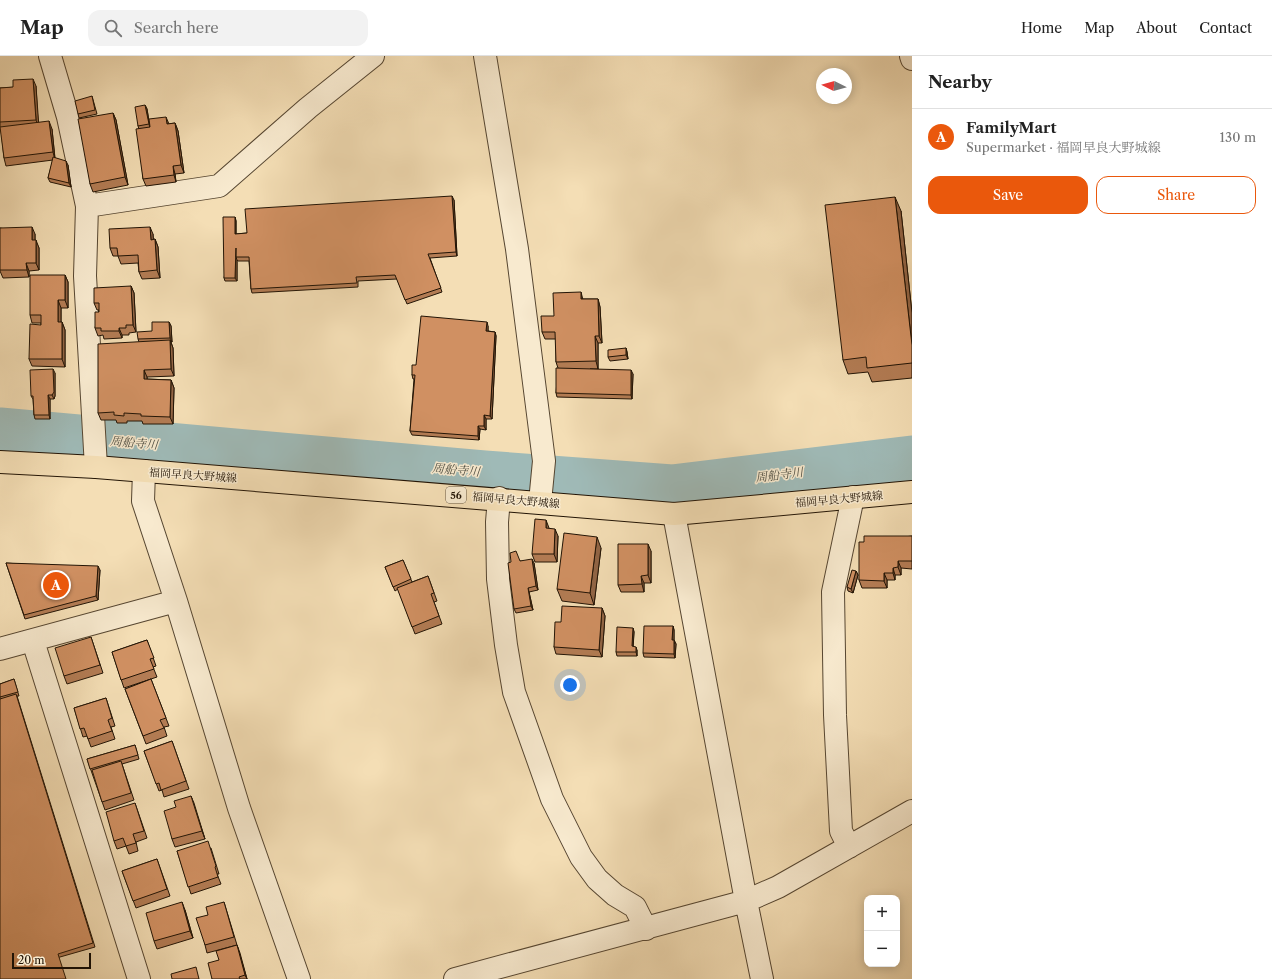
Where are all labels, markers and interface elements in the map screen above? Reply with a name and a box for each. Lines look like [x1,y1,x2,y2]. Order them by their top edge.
search box [88,10,368,46]
text: Map [20,16,64,39]
icon: search [102,17,124,39]
text: Search here [134,18,219,37]
text: Home [1021,19,1062,37]
text: Map [1084,19,1114,37]
text: About [1136,19,1177,37]
text: Contact [1199,19,1252,37]
north arrow [816,68,852,104]
text: Nearby [928,72,992,92]
text: FamilyMart [966,118,1056,137]
text: A [936,129,946,145]
text: 130 m [1220,129,1256,145]
text: Supermarket · 福岡早良大野城線 [966,139,1160,155]
button: Save [928,176,1088,214]
button: Share [1096,176,1256,214]
water label: 周船寺川 [109,433,161,452]
water label: 周船寺川 [431,460,483,479]
water label: 周船寺川 [754,464,806,485]
street label: 福岡早良大野城線 [149,465,237,485]
road number: 56 [446,487,466,503]
street label: 福岡早良大野城線 [795,488,883,510]
street label: 福岡早良大野城線 [472,489,560,511]
pin: A [43,570,69,600]
your location [560,675,580,695]
map controls [864,895,900,967]
button: + [864,895,900,931]
button: − [864,931,900,967]
scale bar [12,951,91,970]
text: 20 m [18,953,44,967]

